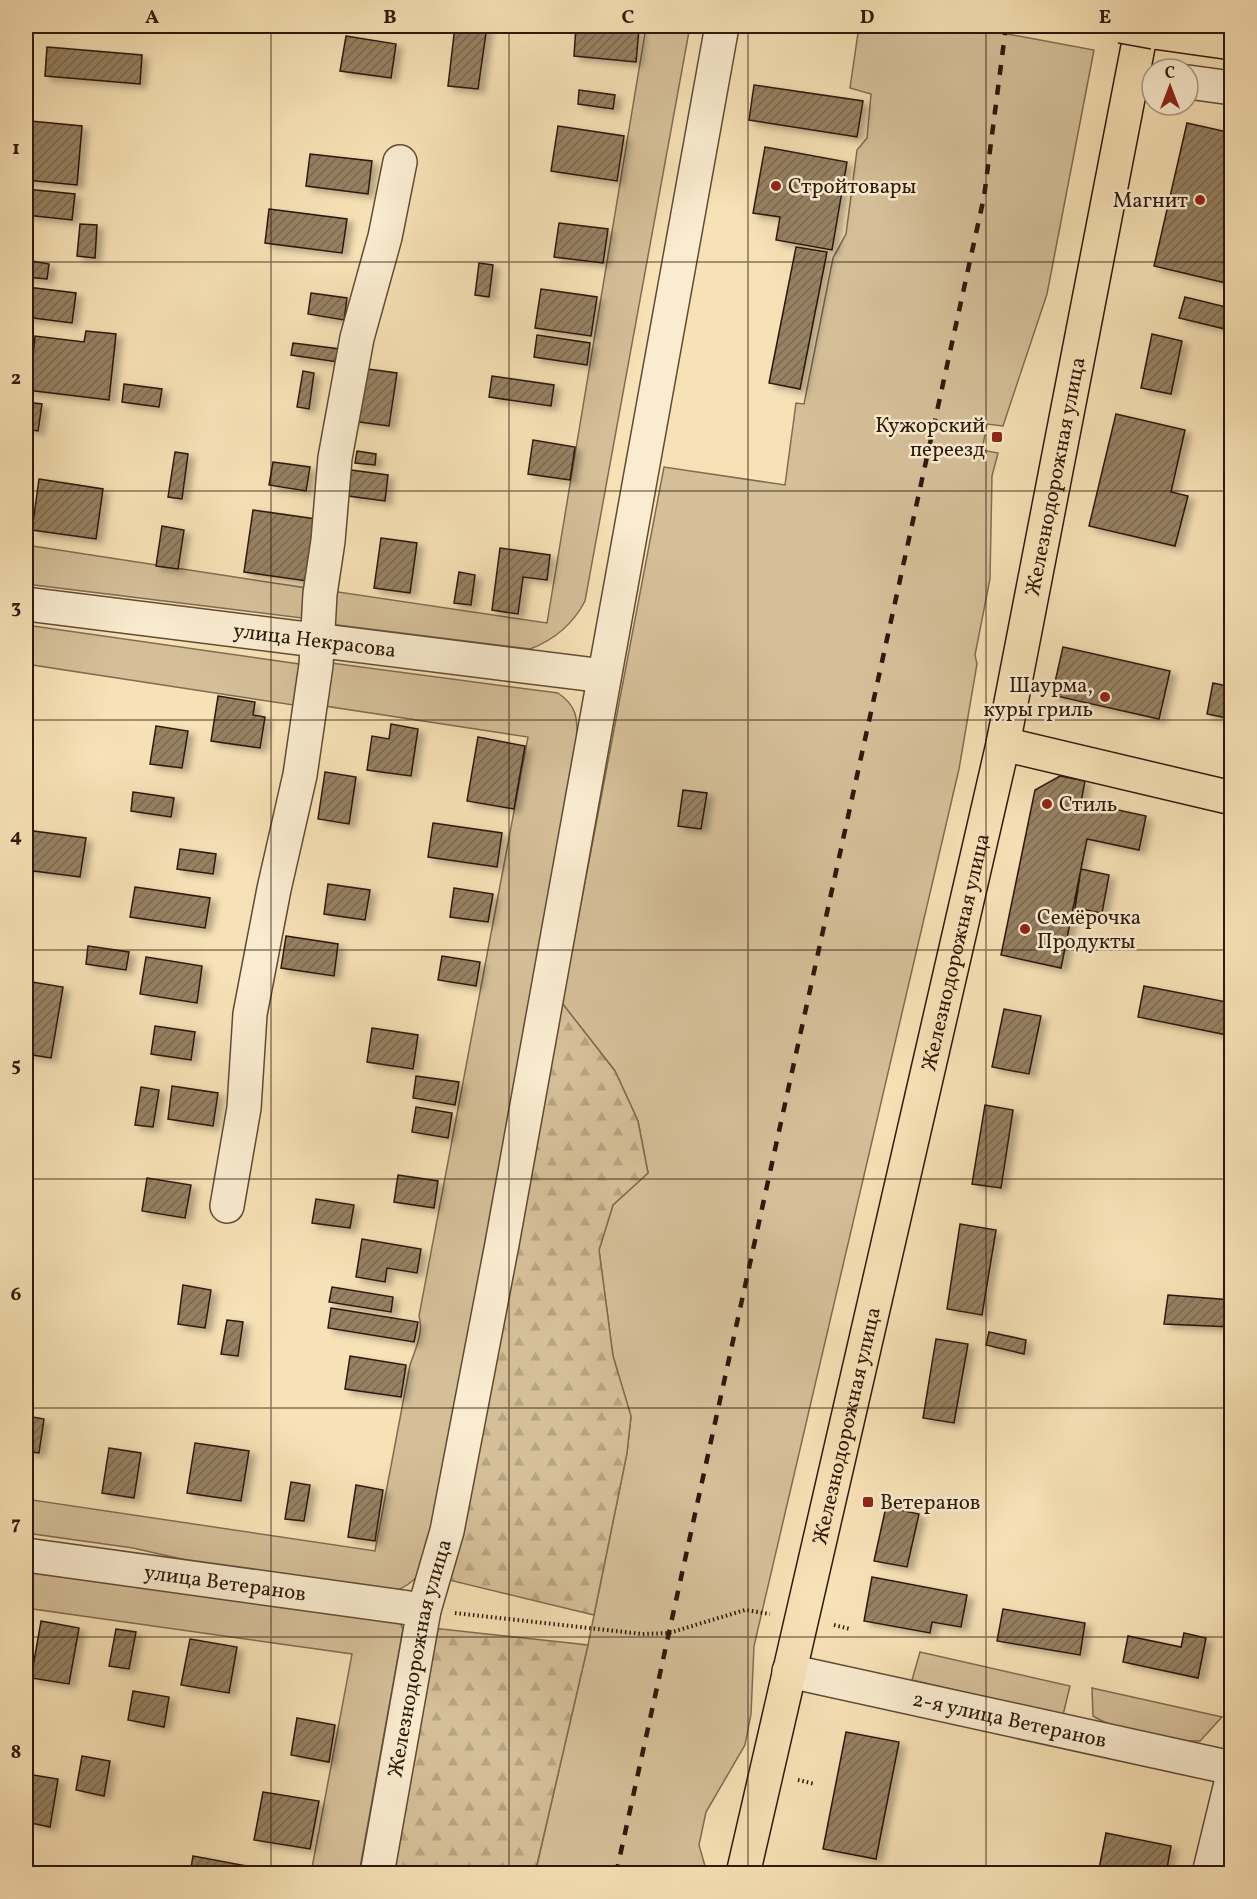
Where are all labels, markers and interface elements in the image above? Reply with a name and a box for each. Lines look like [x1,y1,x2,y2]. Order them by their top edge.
text: A [145,4,159,32]
text: B [383,4,397,32]
text: C [622,4,635,32]
text: D [860,4,874,32]
text: E [1099,4,1111,32]
north arrow [1140,57,1200,117]
text: С [1165,63,1175,85]
text: 1 [12,135,20,163]
place label: Стройтовары [788,173,917,202]
marker: Стройтовары [769,179,783,193]
place label: Магнит [1113,187,1188,216]
marker: Магнит [1193,193,1207,207]
street label: Железнодорожная улица [1019,355,1094,599]
text: 2 [11,365,21,393]
place label: Кужорский переезд [875,412,985,465]
marker: Кужорский переезд [990,430,1004,444]
text: 3 [11,594,21,622]
street label: улица Некрасова [231,617,398,666]
place label: Шаурма, куры гриль [983,672,1093,725]
marker: Шаурма, куры гриль [1098,690,1112,704]
place label: Стиль [1059,791,1117,820]
marker: Стиль [1040,797,1054,811]
text: 4 [10,823,22,851]
street label: Железнодорожная улица [915,831,998,1074]
place label: Семёрочка Продукты [1037,904,1141,957]
marker: Семёрочка Продукты [1018,922,1032,936]
text: 5 [11,1052,21,1080]
text: 6 [11,1281,22,1309]
street label: Железнодорожная улица [806,1304,889,1548]
place label: Ветеранов [880,1489,981,1518]
marker: Ветеранов [861,1495,875,1509]
text: 7 [11,1510,21,1538]
street label: Железнодорожная улица [381,1536,460,1780]
street label: улица Ветеранов [142,1558,308,1610]
street label: 2-я улица Ветеранов [910,1685,1109,1756]
text: 8 [11,1739,21,1767]

